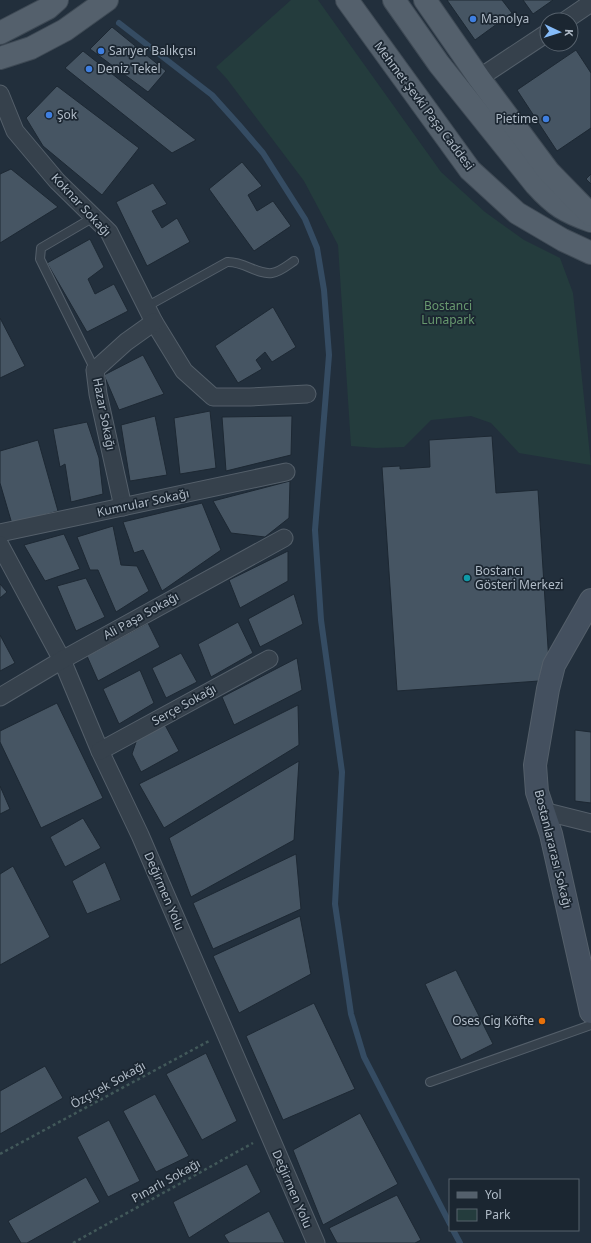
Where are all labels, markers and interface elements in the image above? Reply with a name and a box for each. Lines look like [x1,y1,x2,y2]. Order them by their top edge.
place label: Manolya [481,10,529,27]
north arrow [539,12,579,52]
marker: Manolya [468,14,478,24]
text: K [562,29,577,38]
street label: Mehmet Şevki Paşa Caddesi [370,38,478,173]
place label: Sarıyer Balıkçısı [109,42,196,59]
marker: Sarıyer Balıkçısı [96,46,106,56]
place label: Deniz Tekel [97,60,161,77]
marker: Deniz Tekel [84,64,94,74]
place label: Şok [57,106,78,123]
marker: Şok [44,110,54,120]
place label: Pietime [495,110,538,127]
marker: Pietime [541,114,551,124]
street label: Koknar Sokağı [48,169,115,240]
park label: Bostanci Lunapark [421,297,475,328]
street label: Hazar Sokağı [89,376,120,452]
street label: Kumrular Sokağı [95,484,191,521]
place label: Bostancı Gösteri Merkezi [475,562,563,593]
marker: Bostancı Gösteri Merkezi [462,573,472,583]
street label: Ali Paşa Sokağı [100,588,182,643]
street label: Serçe Sokağı [149,680,219,729]
street label: Bostanlararası Sokağı [531,788,576,910]
street label: Değirmen Yolu [140,849,189,933]
place label: Oses Cig Köfte [452,1012,534,1029]
marker: Oses Cig Köfte [537,1016,547,1026]
street label: Özçiçek Sokağı [67,1057,148,1112]
street label: Değirmen Yolu [268,1147,317,1231]
street label: Pınarlı Sokağı [128,1155,203,1206]
legend [449,1179,579,1231]
text: Yol [485,1186,502,1203]
text: Park [485,1206,511,1223]

